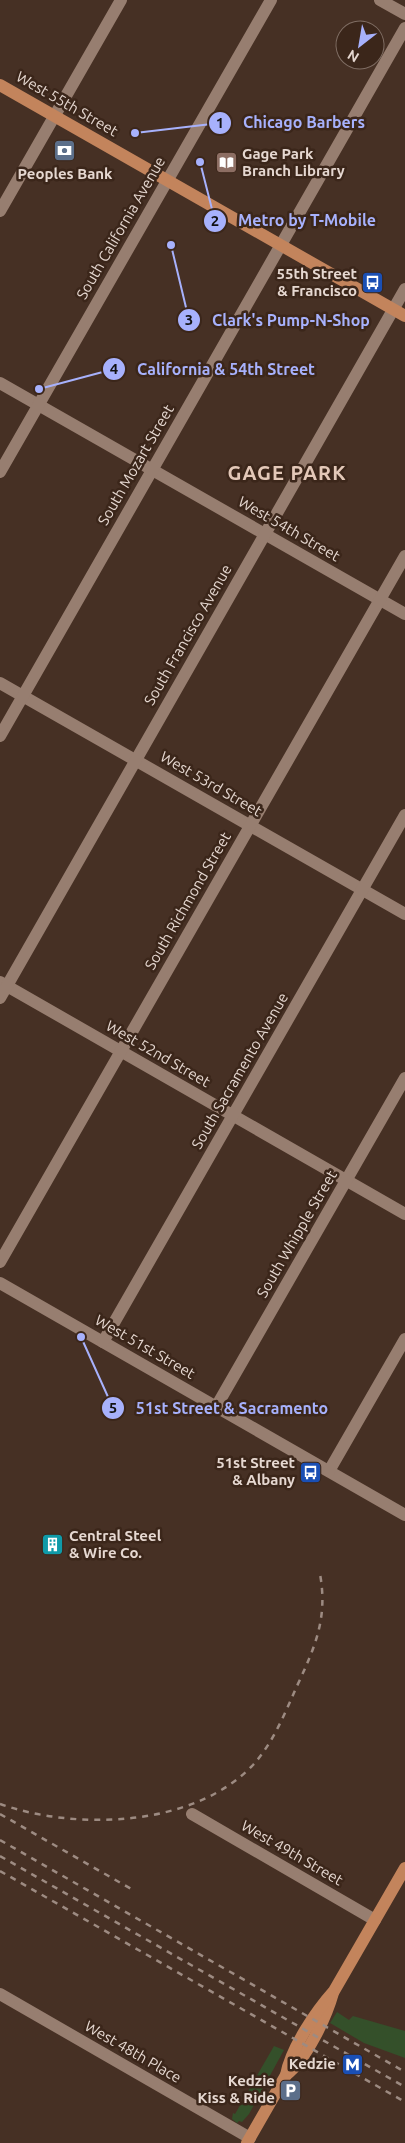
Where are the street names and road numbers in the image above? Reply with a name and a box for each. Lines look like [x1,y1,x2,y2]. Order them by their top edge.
street label: West 55th Street [13,68,121,140]
street label: South California Avenue [73,154,168,302]
street label: South Mozart Street [94,401,177,528]
street label: West 54th Street [235,493,343,565]
street label: South Francisco Avenue [140,561,235,708]
street label: West 53rd Street [157,748,265,820]
street label: South Richmond Street [141,829,234,973]
street label: South Sacramento Avenue [188,990,291,1152]
street label: West 52nd Street [103,1017,213,1090]
street label: South Whipple Street [253,1167,340,1300]
street label: West 51st Street [92,1311,198,1382]
street label: West 49th Street [238,1817,346,1889]
street label: West 48th Place [82,2017,184,2086]

